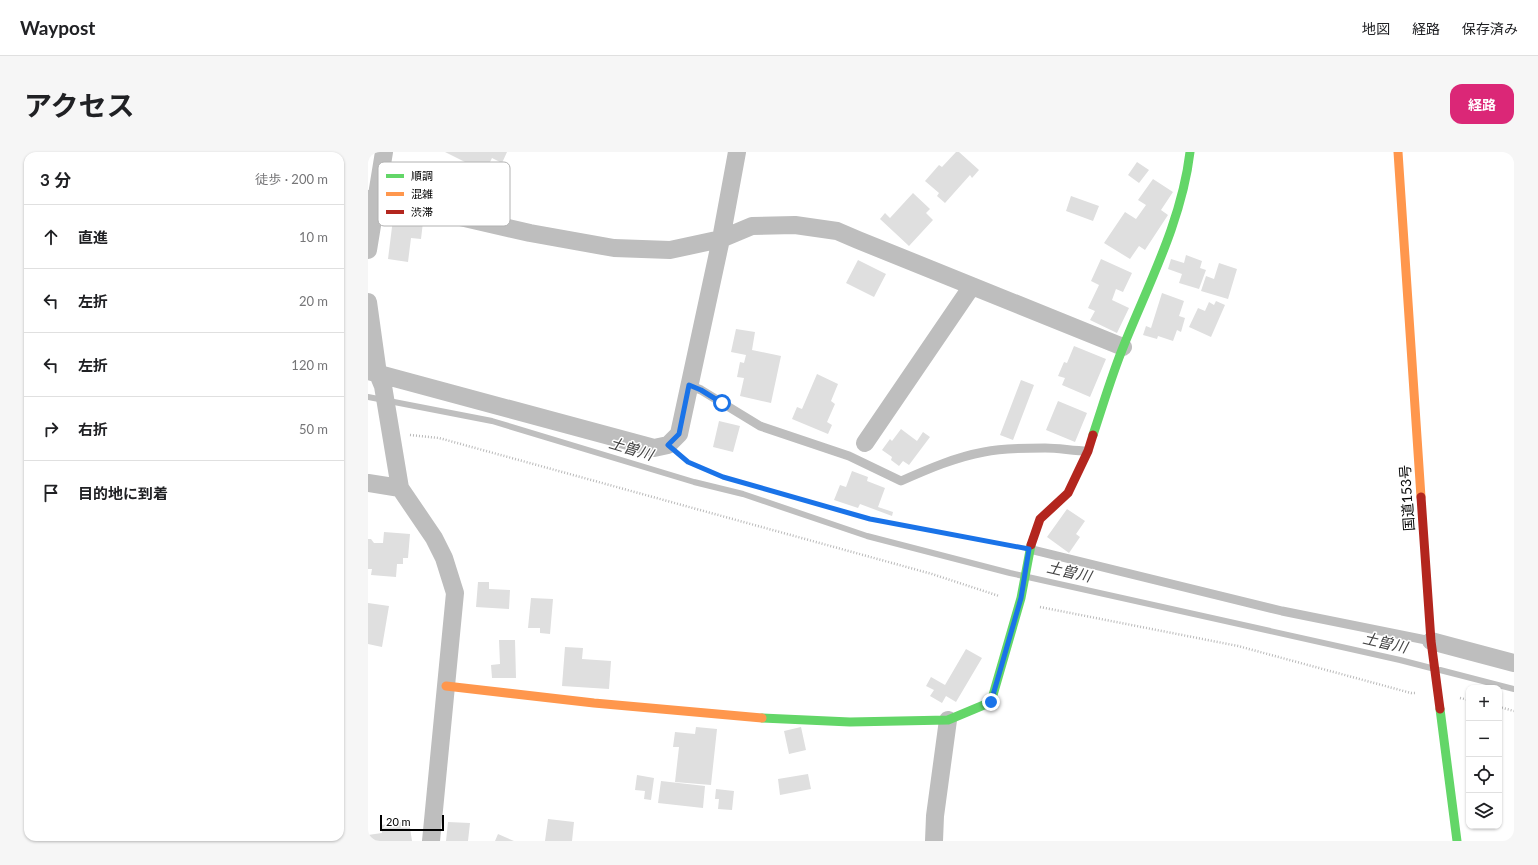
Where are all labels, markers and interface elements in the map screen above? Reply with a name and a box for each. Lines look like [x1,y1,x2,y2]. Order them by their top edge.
text: Waypost [20,16,95,39]
text: 地図 [1362,20,1390,37]
text: 経路 [1412,20,1440,37]
text: 保存済み [1462,20,1518,37]
button: 経路 [1450,84,1514,124]
text: アクセス [24,88,135,122]
legend [378,162,510,226]
text: 3 分 [40,169,71,190]
text: 順調 [411,169,433,182]
text: 徒歩 · 200 m [255,171,328,187]
text: 混雑 [411,187,433,200]
text: 渋滞 [411,205,433,218]
icon: ahead [40,226,62,248]
text: 直進 [78,228,108,246]
text: 10 m [299,229,328,245]
icon: left [40,290,62,312]
text: 左折 [78,292,108,310]
text: 20 m [299,293,328,309]
icon: left [40,354,62,376]
text: 左折 [78,356,108,374]
text: 120 m [291,357,328,373]
route start [713,394,731,412]
icon: right [40,418,62,440]
text: 右折 [78,420,108,438]
text: 50 m [299,421,328,437]
water label: 土曽川 [607,433,657,464]
street label: 国道153号 [1396,464,1417,532]
icon: arrive [40,482,62,504]
text: 目的地に到着 [78,484,168,502]
water label: 土曽川 [1045,557,1095,585]
water label: 土曽川 [1361,628,1411,656]
map controls [1466,685,1502,829]
button: + [1466,685,1502,721]
route end [982,693,1000,711]
button: − [1466,721,1502,757]
button: locate [1466,757,1502,793]
button: layers [1466,793,1502,829]
scale bar [380,813,444,832]
text: 20 m [386,815,411,828]

